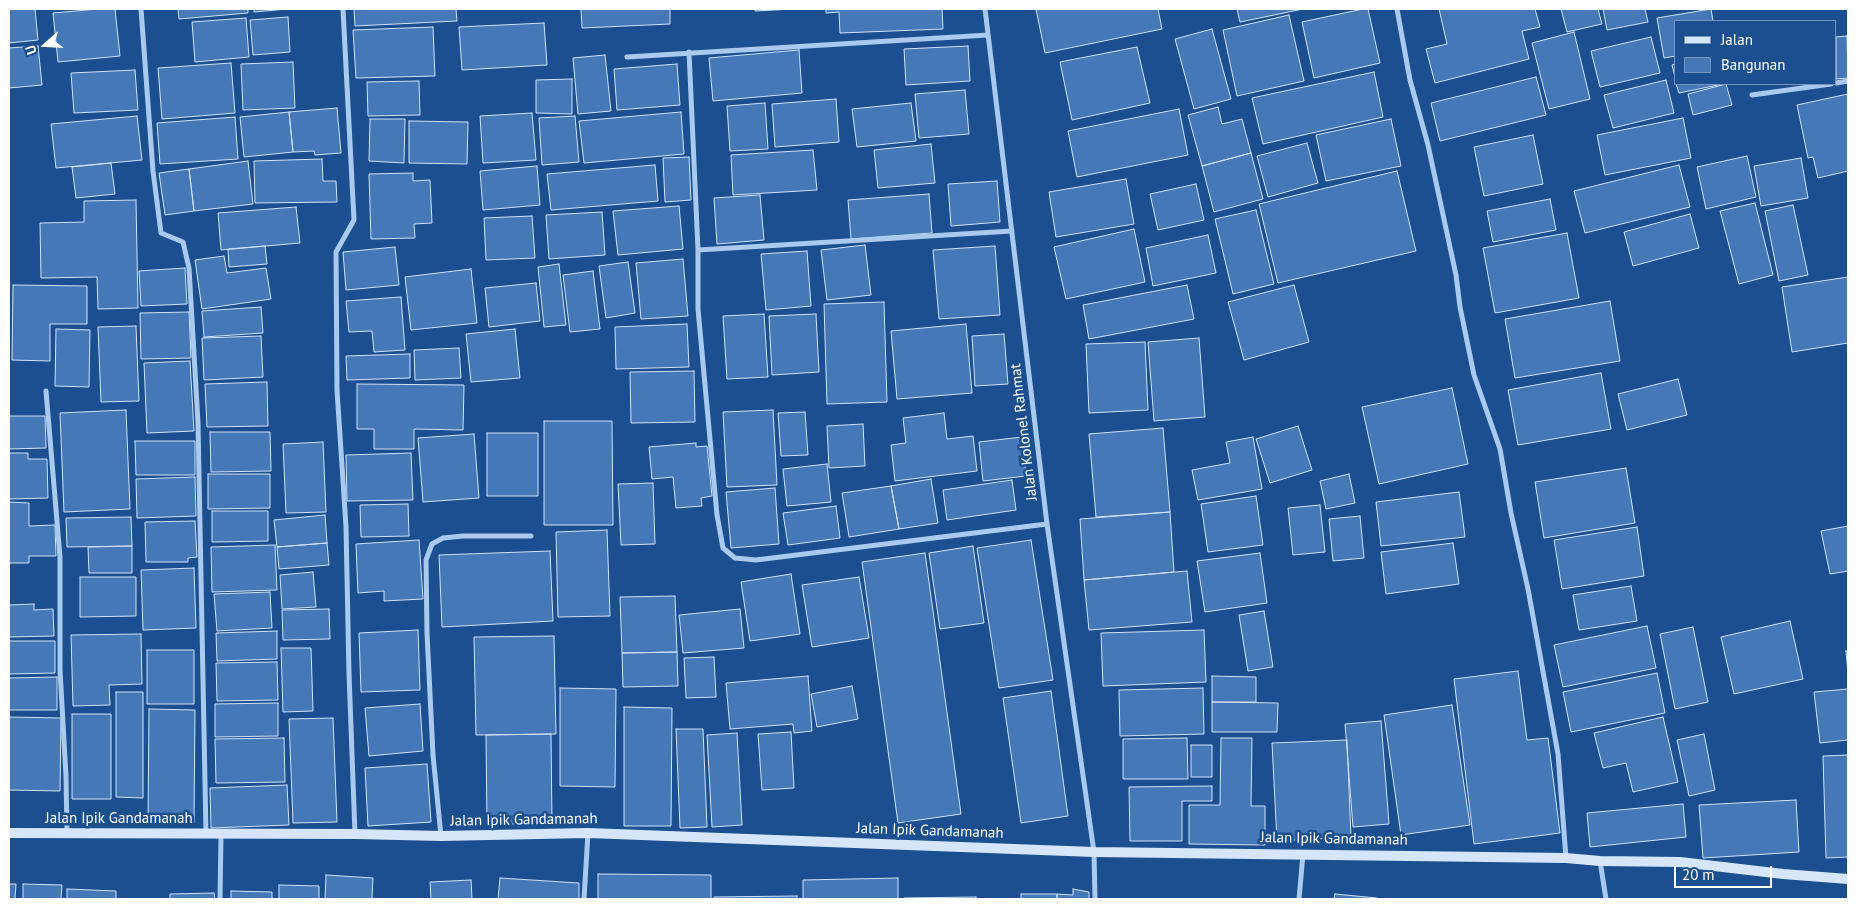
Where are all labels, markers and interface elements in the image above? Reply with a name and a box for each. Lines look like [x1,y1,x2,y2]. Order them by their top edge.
north arrow [20,20,70,70]
legend [1674,20,1837,85]
text: Jalan [1721,30,1753,49]
text: U [21,43,41,57]
text: Bangunan [1721,55,1785,74]
street label: Jalan Kolonel Rahmat [1007,362,1041,502]
street label: Jalan Ipik Gandamanah [45,810,193,828]
street label: Jalan Ipik Gandamanah [450,810,598,830]
street label: Jalan Ipik Gandamanah [856,819,1004,843]
street label: Jalan Ipik Gandamanah [1260,829,1408,849]
scale bar [1677,856,1774,888]
text: 20 m [1682,865,1715,884]

